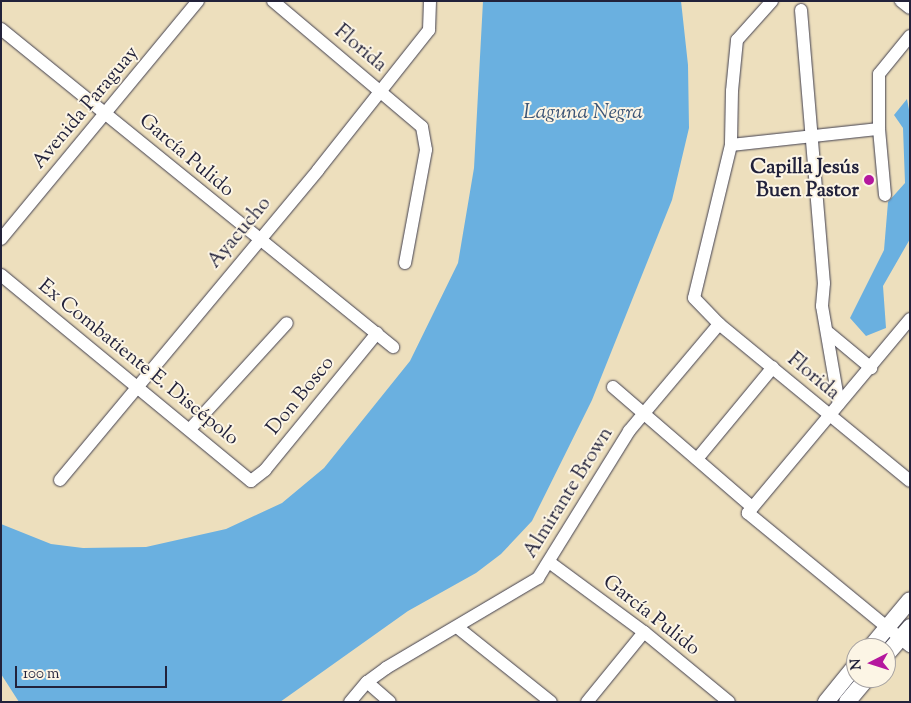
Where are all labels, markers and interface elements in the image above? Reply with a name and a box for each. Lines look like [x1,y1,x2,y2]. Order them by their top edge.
street label: Florida [329,20,391,78]
street label: Avenida Paraguay [28,42,144,174]
water label: Laguna Negra [523,100,643,126]
street label: García Pulido [134,109,238,203]
place label: Capilla Jesús Buen Pastor [750,156,859,203]
marker: Capilla Jesús Buen Pastor [863,174,875,186]
street label: Ayacucho [203,192,277,274]
street label: Ex Combatiente E. Discépolo [33,275,243,451]
street label: Florida [782,348,844,406]
street label: Don Bosco [262,352,340,440]
street label: Almirante Brown [519,423,619,563]
street label: García Pulido [598,571,704,661]
north arrow [846,638,896,688]
scale bar [18,656,170,688]
text: N [847,658,868,671]
text: 100 m [23,664,59,685]

